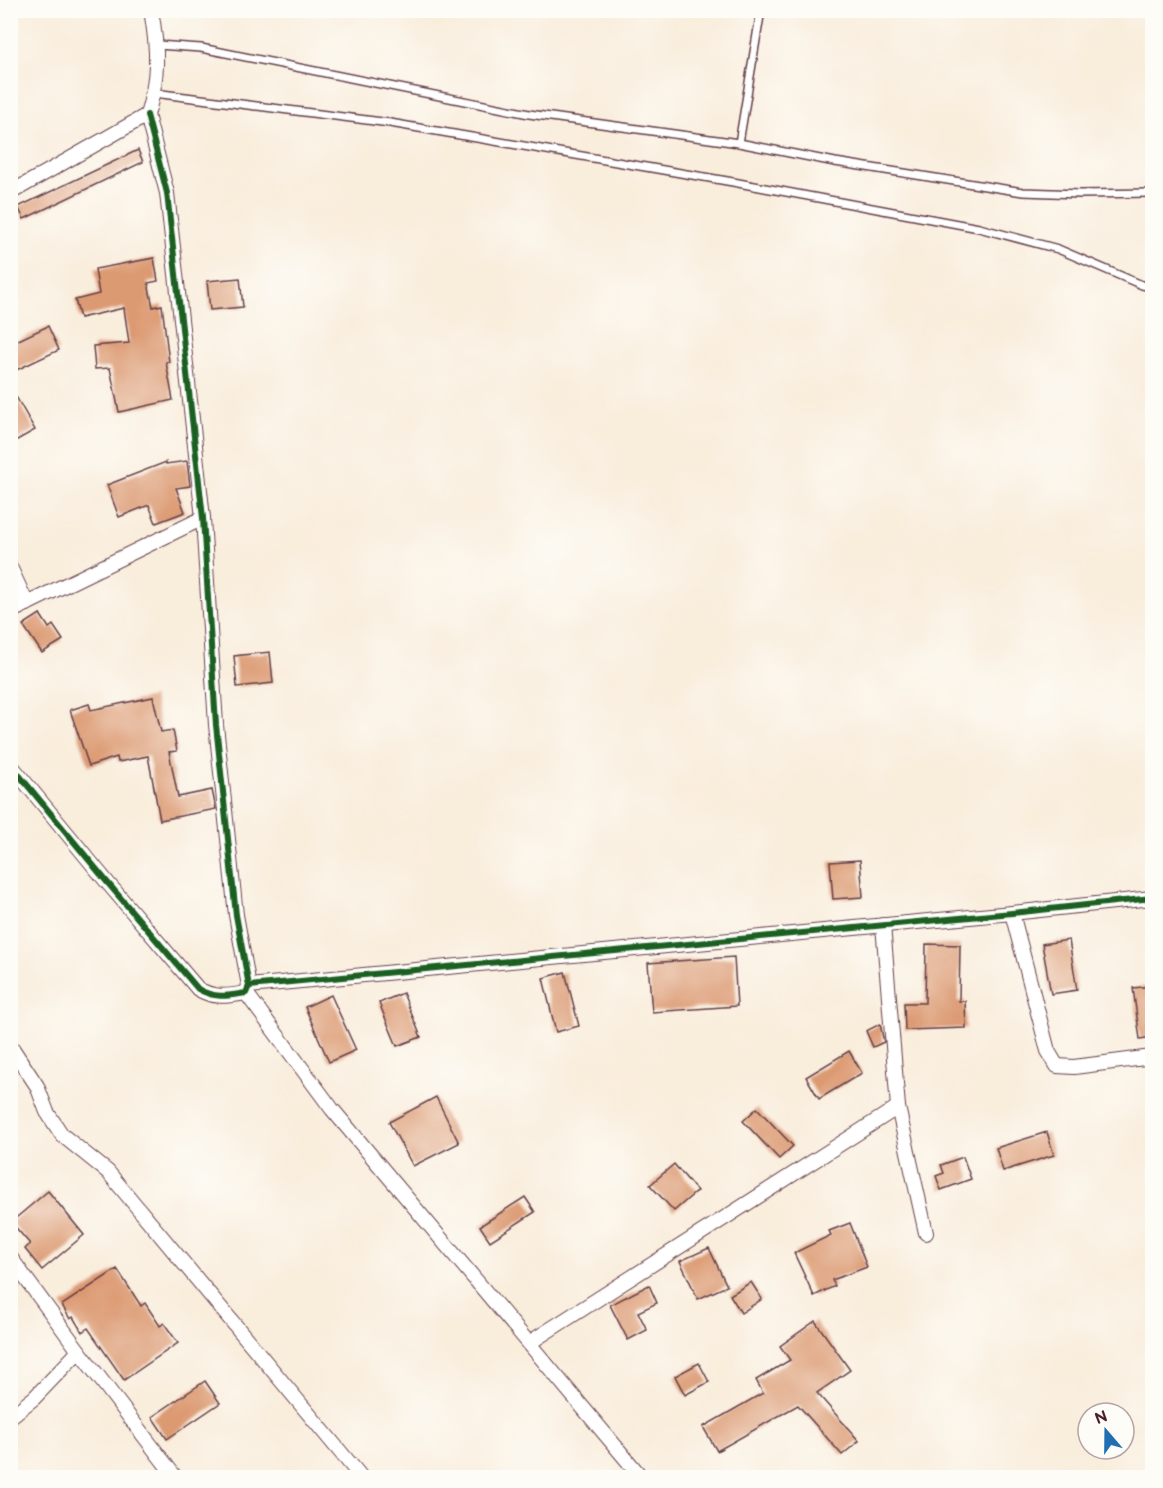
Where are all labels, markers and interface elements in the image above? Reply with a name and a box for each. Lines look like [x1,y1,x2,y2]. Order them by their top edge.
north arrow [1076,1401,1136,1461]
text: N [1092,1407,1110,1429]

